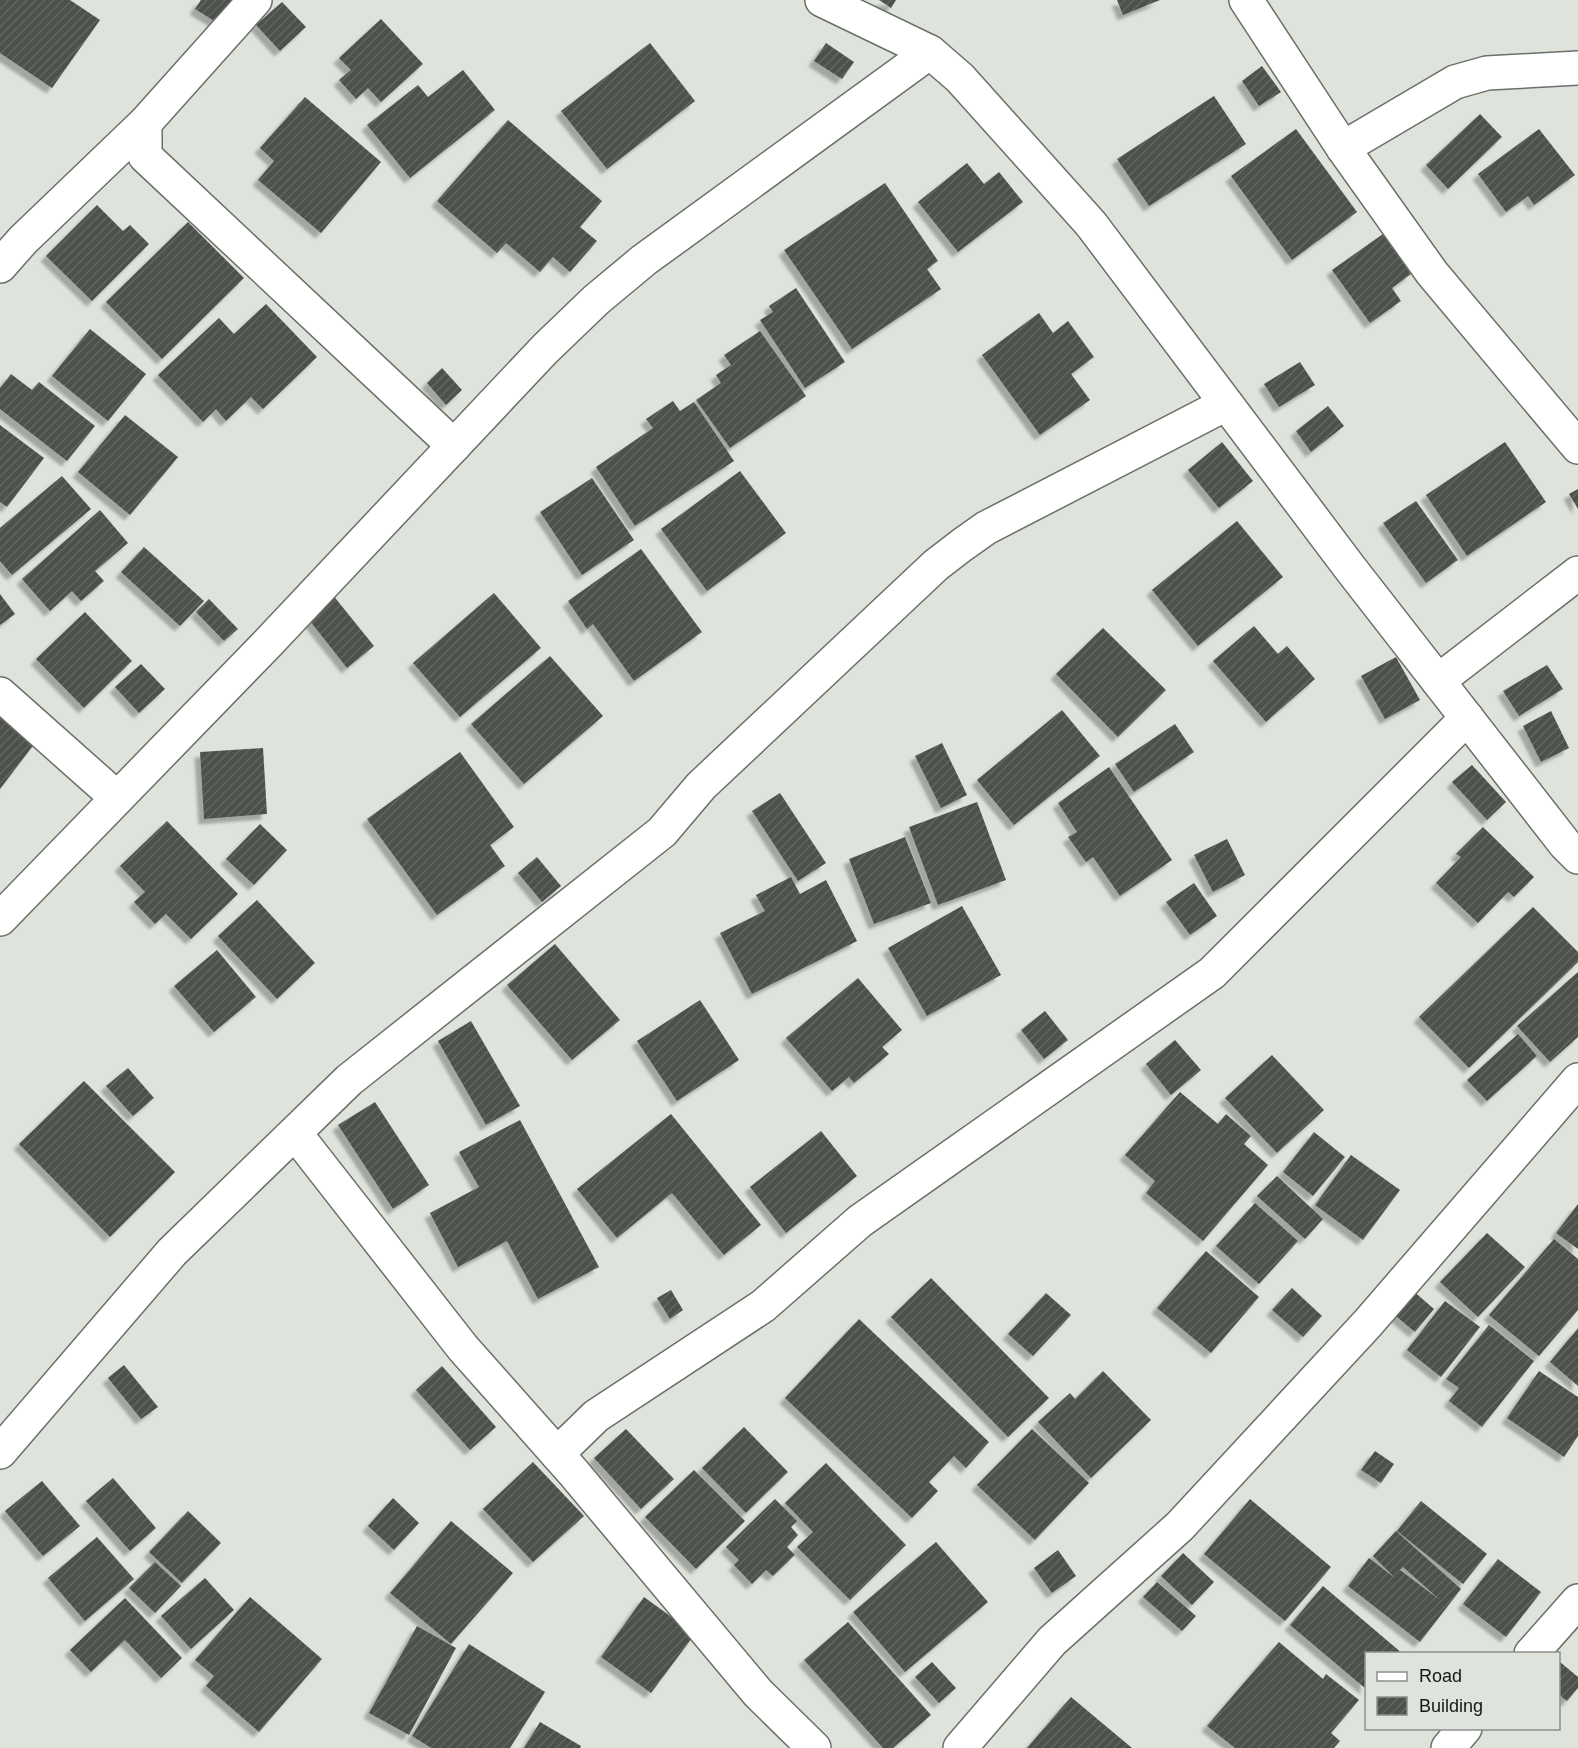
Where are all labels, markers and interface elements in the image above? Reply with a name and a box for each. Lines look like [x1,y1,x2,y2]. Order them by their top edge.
legend [1365,1652,1560,1730]
text: Road [1419,1666,1462,1686]
text: Building [1419,1696,1483,1716]

